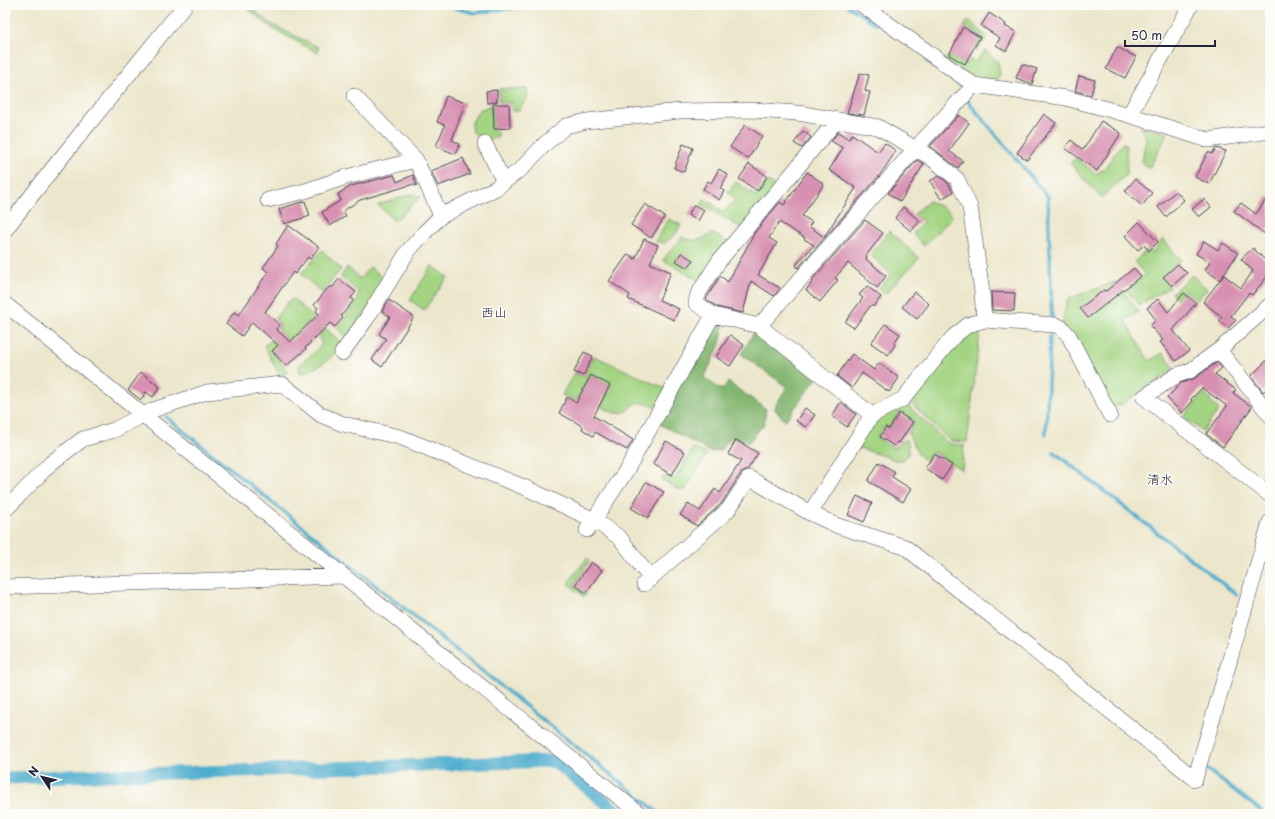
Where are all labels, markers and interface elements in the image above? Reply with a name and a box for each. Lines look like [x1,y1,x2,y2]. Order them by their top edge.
scale bar [1125,22,1215,48]
text: 50 m [1131,26,1162,44]
district label: 西山 [481,302,507,321]
district label: 清水 [1147,469,1173,488]
north arrow [22,757,62,797]
text: N [24,762,43,779]

